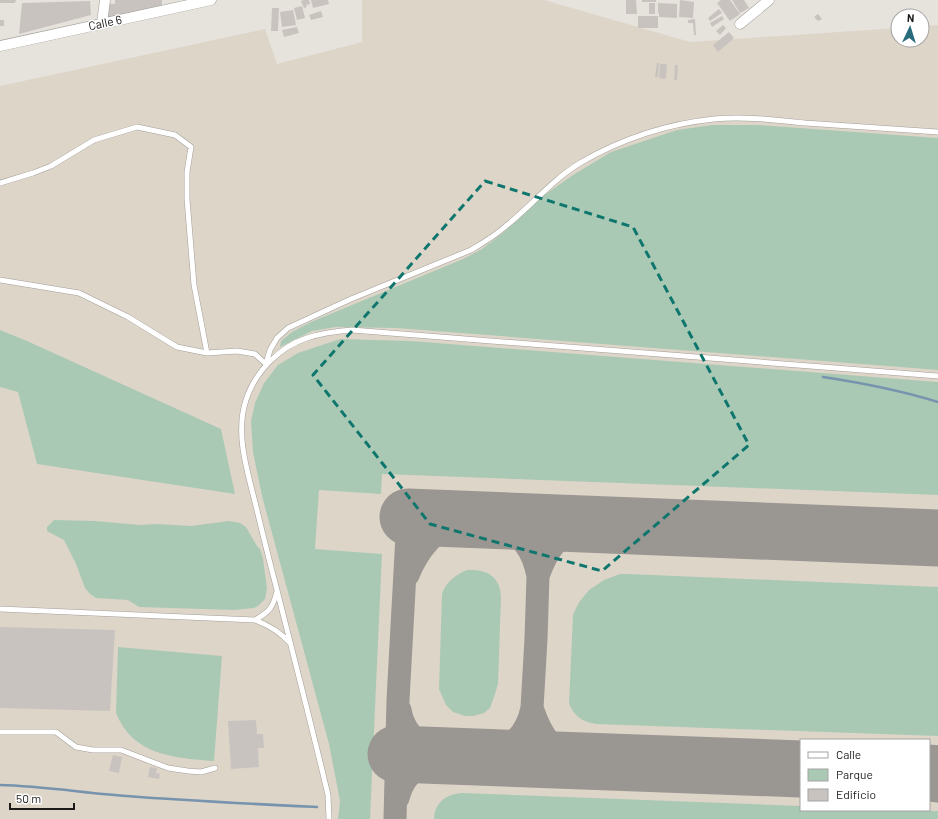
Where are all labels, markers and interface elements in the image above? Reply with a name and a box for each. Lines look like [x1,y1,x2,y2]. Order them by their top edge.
north arrow [890,8,930,48]
text: N [907,11,915,24]
street label: Calle 6 [87,12,123,32]
legend [800,739,930,811]
text: Calle [836,747,861,761]
text: Parque [836,767,873,781]
scale bar [10,785,74,811]
text: Edificio [836,787,876,801]
text: 50 m [16,791,41,805]

